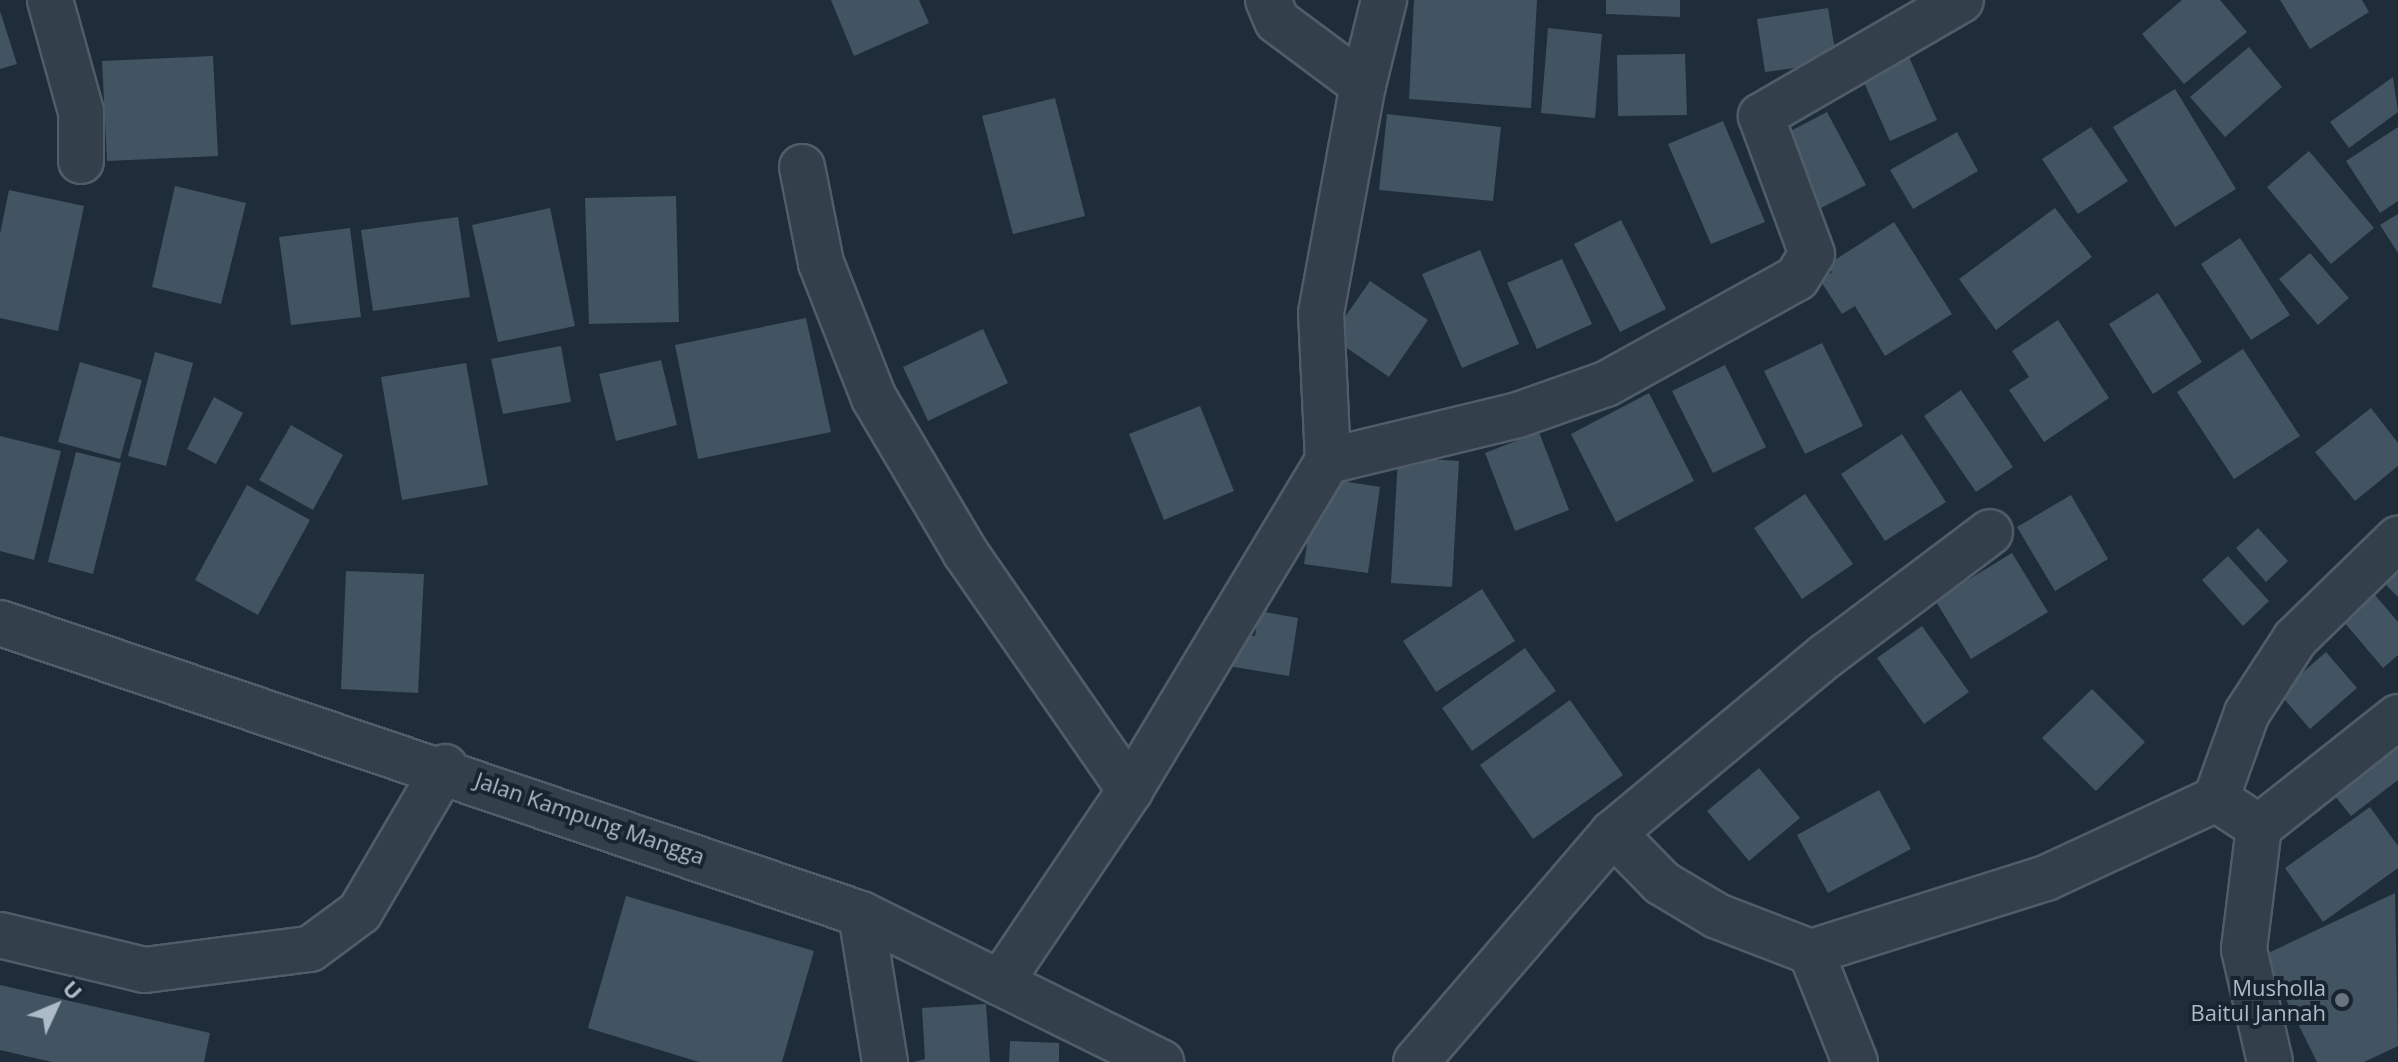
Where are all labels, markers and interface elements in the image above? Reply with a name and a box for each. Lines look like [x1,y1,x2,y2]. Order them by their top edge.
street label: Jalan Kampung Mangga [472,766,708,870]
north arrow [16,966,96,1046]
text: U [57,973,90,1006]
place label: Musholla Baitul Jannah [2191,974,2326,1026]
marker: Musholla Baitul Jannah [2333,991,2351,1009]

